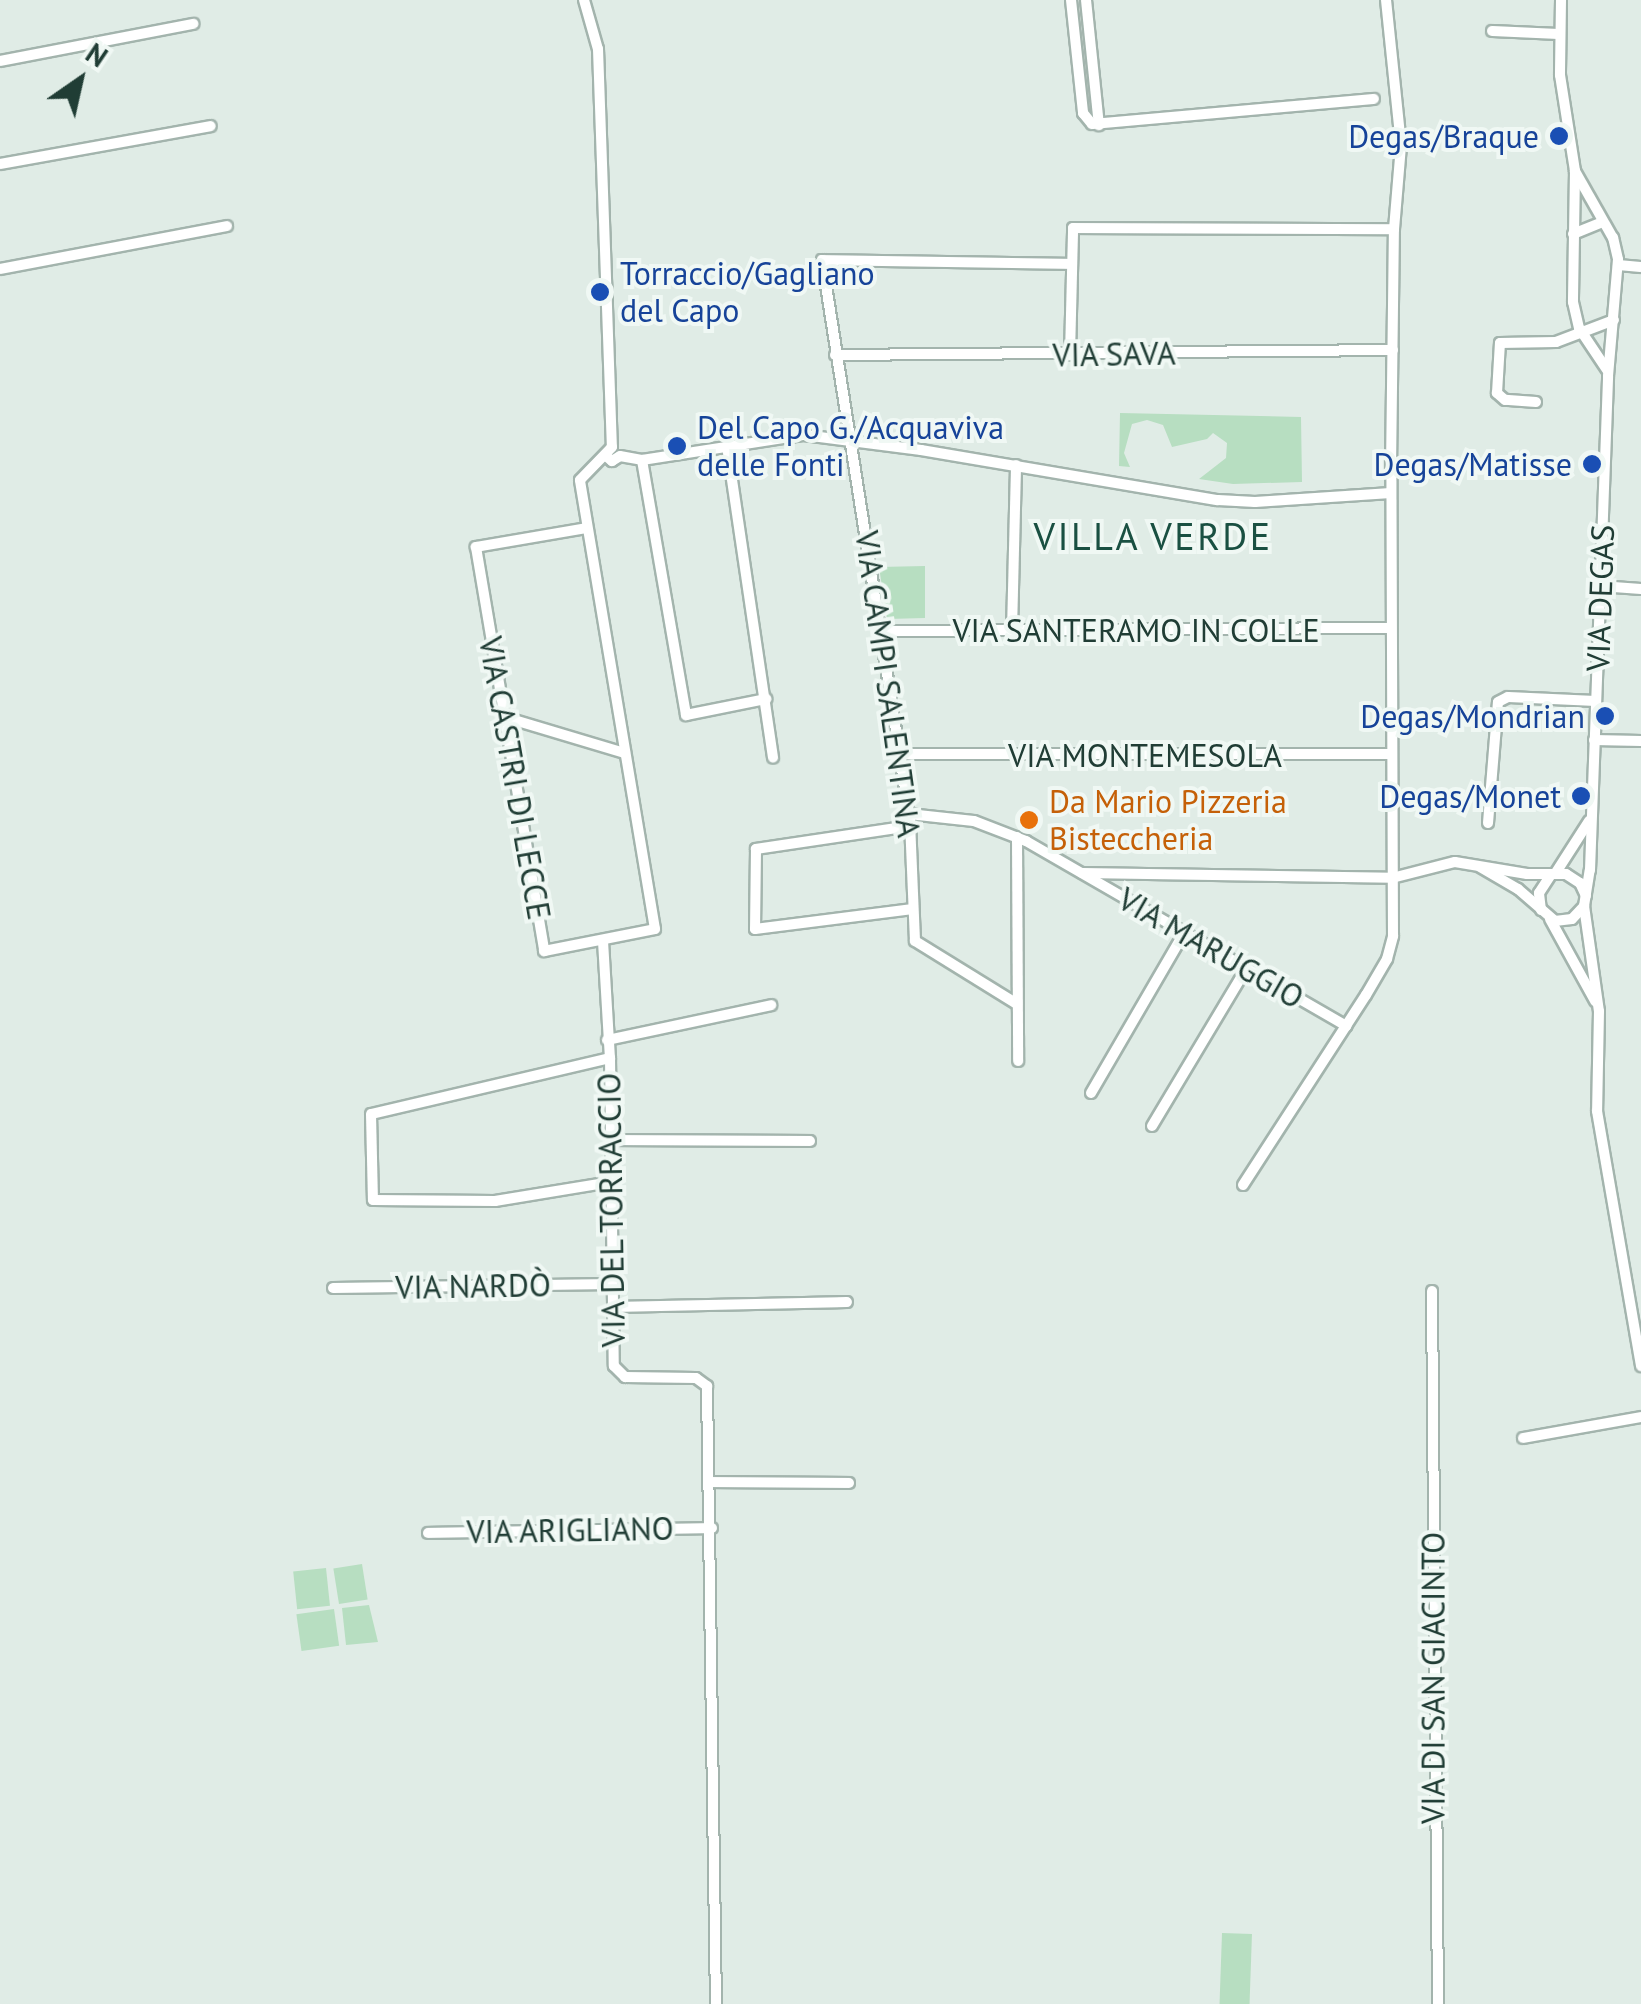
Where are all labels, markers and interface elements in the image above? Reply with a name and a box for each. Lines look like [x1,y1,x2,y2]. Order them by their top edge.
north arrow [30,30,130,130]
text: N [79,34,115,75]
place label: Degas/Braque [1348,117,1539,155]
marker: Degas/Braque [1548,125,1570,147]
place label: Torraccio/Gagliano del Capo [620,255,875,330]
marker: Torraccio/Gagliano del Capo [589,281,611,303]
street label: VIA SAVA [1051,334,1177,374]
place label: Del Capo G./Acquaviva delle Fonti [697,409,1004,484]
marker: Del Capo G./Acquaviva delle Fonti [666,435,688,457]
place label: Degas/Matisse [1374,445,1572,483]
marker: Degas/Matisse [1581,453,1603,475]
district label: VILLA VERDE [1032,513,1274,559]
street label: VIA DEGAS [1578,523,1622,673]
street label: VIA CAMPI SALENTINA [847,528,929,840]
street label: VIA SANTERAMO IN COLLE [952,611,1320,649]
street label: VIA CASTRI DI LECCE [471,633,559,923]
place label: Degas/Mondrian [1360,697,1585,735]
marker: Degas/Mondrian [1594,705,1616,727]
street label: VIA MONTEMESOLA [1007,736,1283,774]
place label: Degas/Monet [1379,777,1561,815]
place label: Da Mario Pizzeria Bisteccheria [1049,783,1287,858]
marker: Degas/Monet [1570,785,1592,807]
marker: Da Mario Pizzeria Bisteccheria [1018,809,1040,831]
street label: VIA MARUGGIO [1111,879,1311,1017]
street label: VIA DEL TORRACCIO [589,1071,633,1349]
street label: VIA NARDÒ [394,1265,552,1307]
street label: VIA ARIGLIANO [465,1509,675,1551]
street label: VIA DI SAN GIACINTO [1414,1531,1452,1825]

